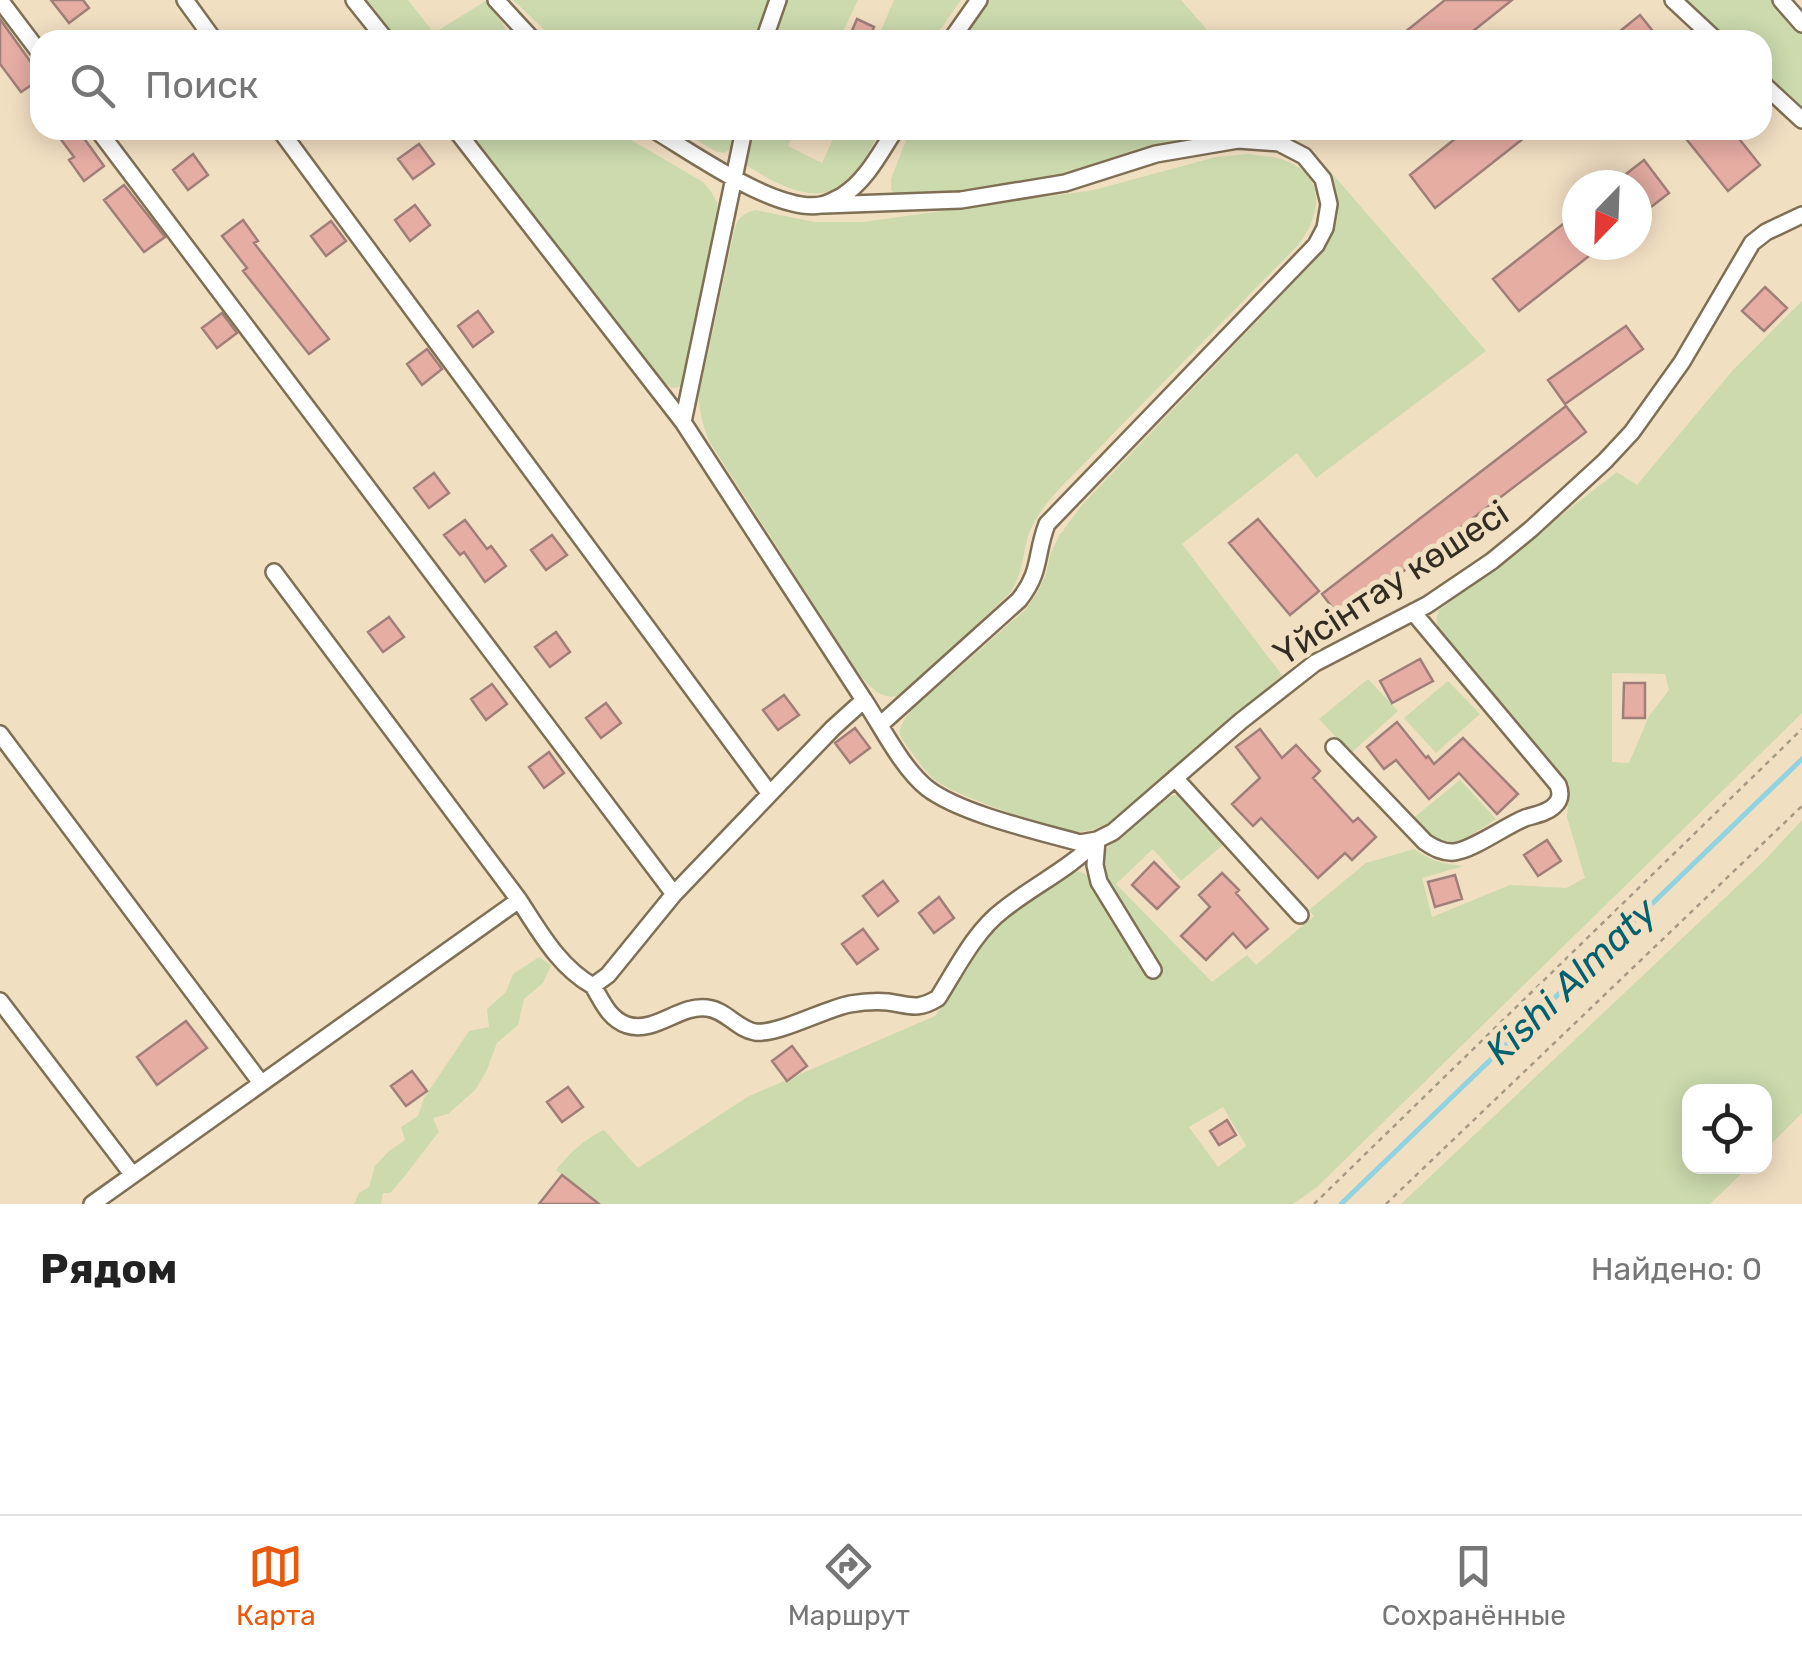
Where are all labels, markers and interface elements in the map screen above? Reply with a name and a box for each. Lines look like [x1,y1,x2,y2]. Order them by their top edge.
search box [30,30,1772,140]
icon: search [65,58,120,113]
text: Поиск [145,62,258,108]
north arrow [1562,170,1652,260]
street label: Үйсінтау көшесі [1266,492,1516,674]
water label: Kіshі Almaty [1476,888,1667,1074]
map controls [1682,1084,1772,1174]
button: locate [1682,1084,1772,1174]
text: Рядом [40,1244,177,1294]
text: Найдено: 0 [1591,1250,1762,1288]
tab: Карта [236,1539,316,1632]
tab: Маршрут [788,1539,910,1632]
tab: Сохранённые [1382,1539,1566,1632]

